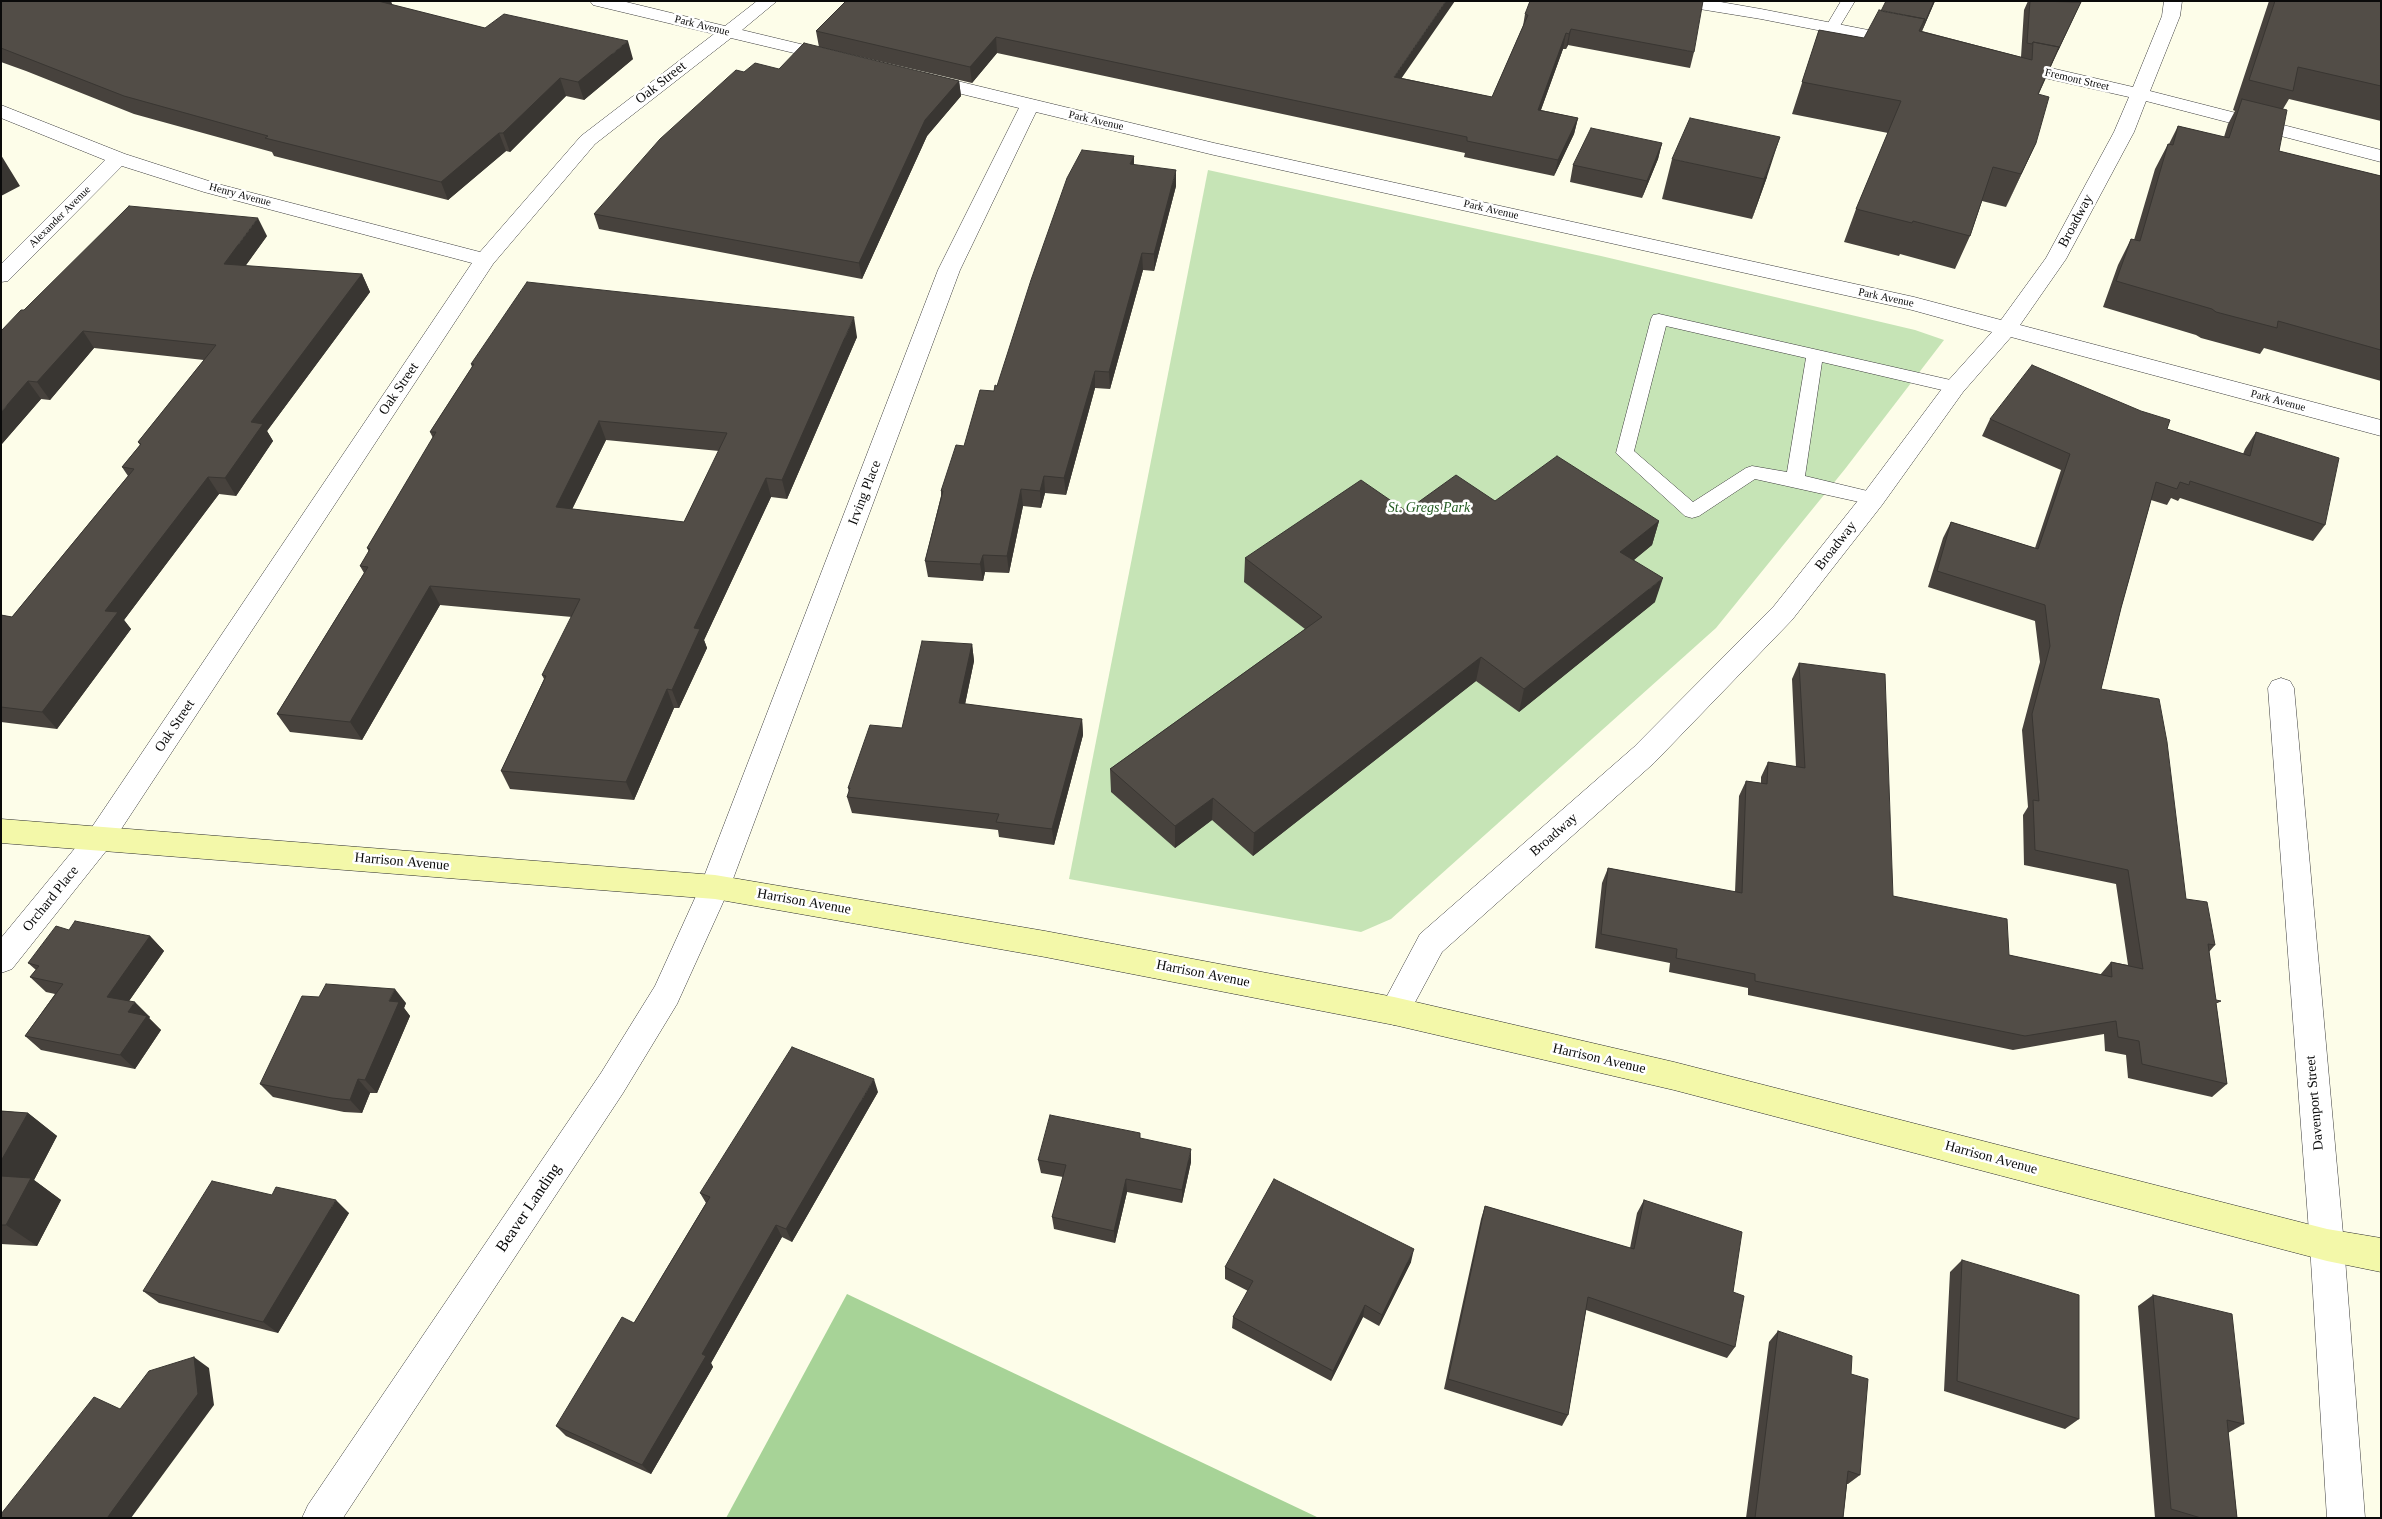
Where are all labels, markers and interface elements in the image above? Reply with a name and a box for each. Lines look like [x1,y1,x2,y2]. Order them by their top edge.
street label: Park Avenue [673,13,731,39]
street label: Oak Street [632,58,690,108]
street label: Fremont Street [2044,66,2110,94]
street label: Park Avenue [1067,108,1125,134]
street label: Henry Avenue [208,180,272,210]
street label: Alexander Avenue [26,183,94,251]
street label: Broadway [2055,192,2097,250]
street label: Park Avenue [1462,197,1520,223]
street label: Park Avenue [1857,286,1915,310]
street label: Oak Street [375,360,423,418]
street label: Park Avenue [2249,387,2307,415]
street label: Irving Place [845,458,885,528]
park label: St. Gregs Park [1388,500,1470,516]
street label: Broadway [1812,518,1860,574]
street label: Oak Street [151,697,199,755]
street label: Broadway [1527,810,1581,860]
street label: Harrison Avenue [354,849,450,875]
street label: Orchard Place [19,863,83,935]
street label: Harrison Avenue [756,885,852,919]
street label: Harrison Avenue [1155,957,1251,991]
street label: Harrison Avenue [1551,1040,1647,1078]
street label: Davenport Street [2302,1055,2328,1151]
street label: Harrison Avenue [1943,1138,2039,1178]
street label: Beaver Landing [492,1160,566,1256]

